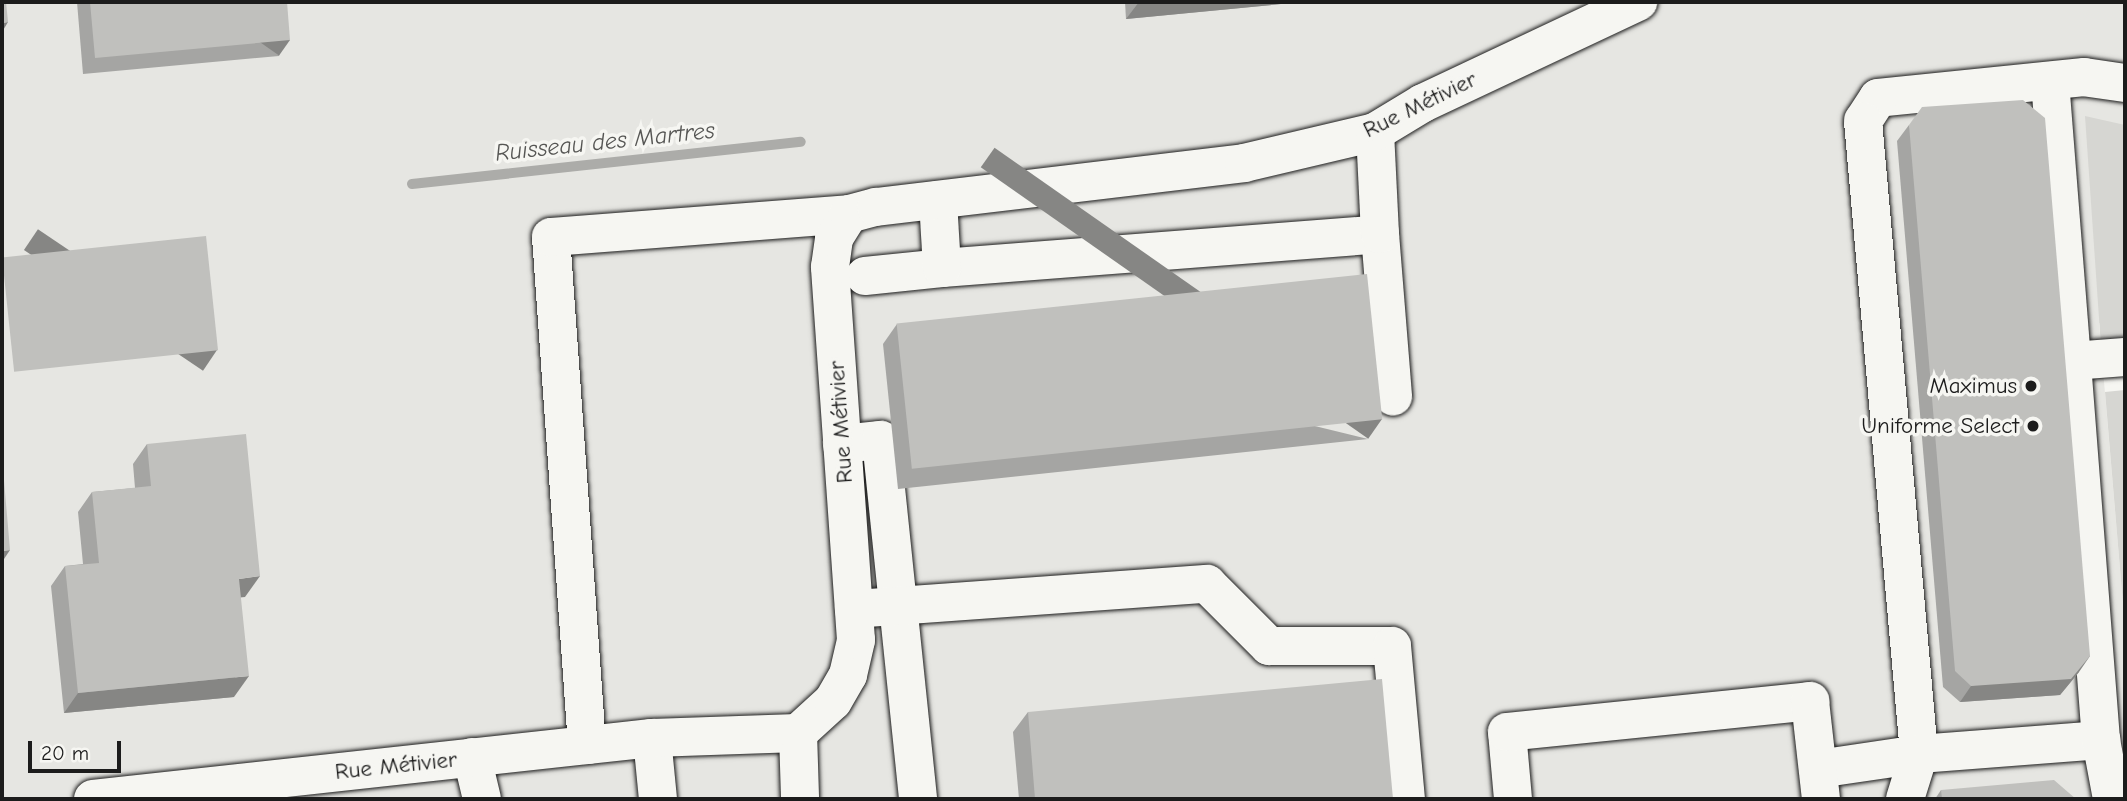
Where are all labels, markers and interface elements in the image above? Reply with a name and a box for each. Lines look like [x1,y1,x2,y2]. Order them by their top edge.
street label: Rue Métivier [1359,66,1481,144]
water label: Ruisseau des Martres [494,116,716,168]
street label: Rue Métivier [823,360,859,484]
place label: Maximus [1929,372,2017,400]
marker: Maximus [2023,378,2039,394]
place label: Uniforme Select [1861,412,2019,440]
marker: Uniforme Select [2025,418,2041,434]
scale bar [32,728,124,772]
text: 20 m [41,741,89,765]
street label: Rue Métivier [334,746,458,786]

